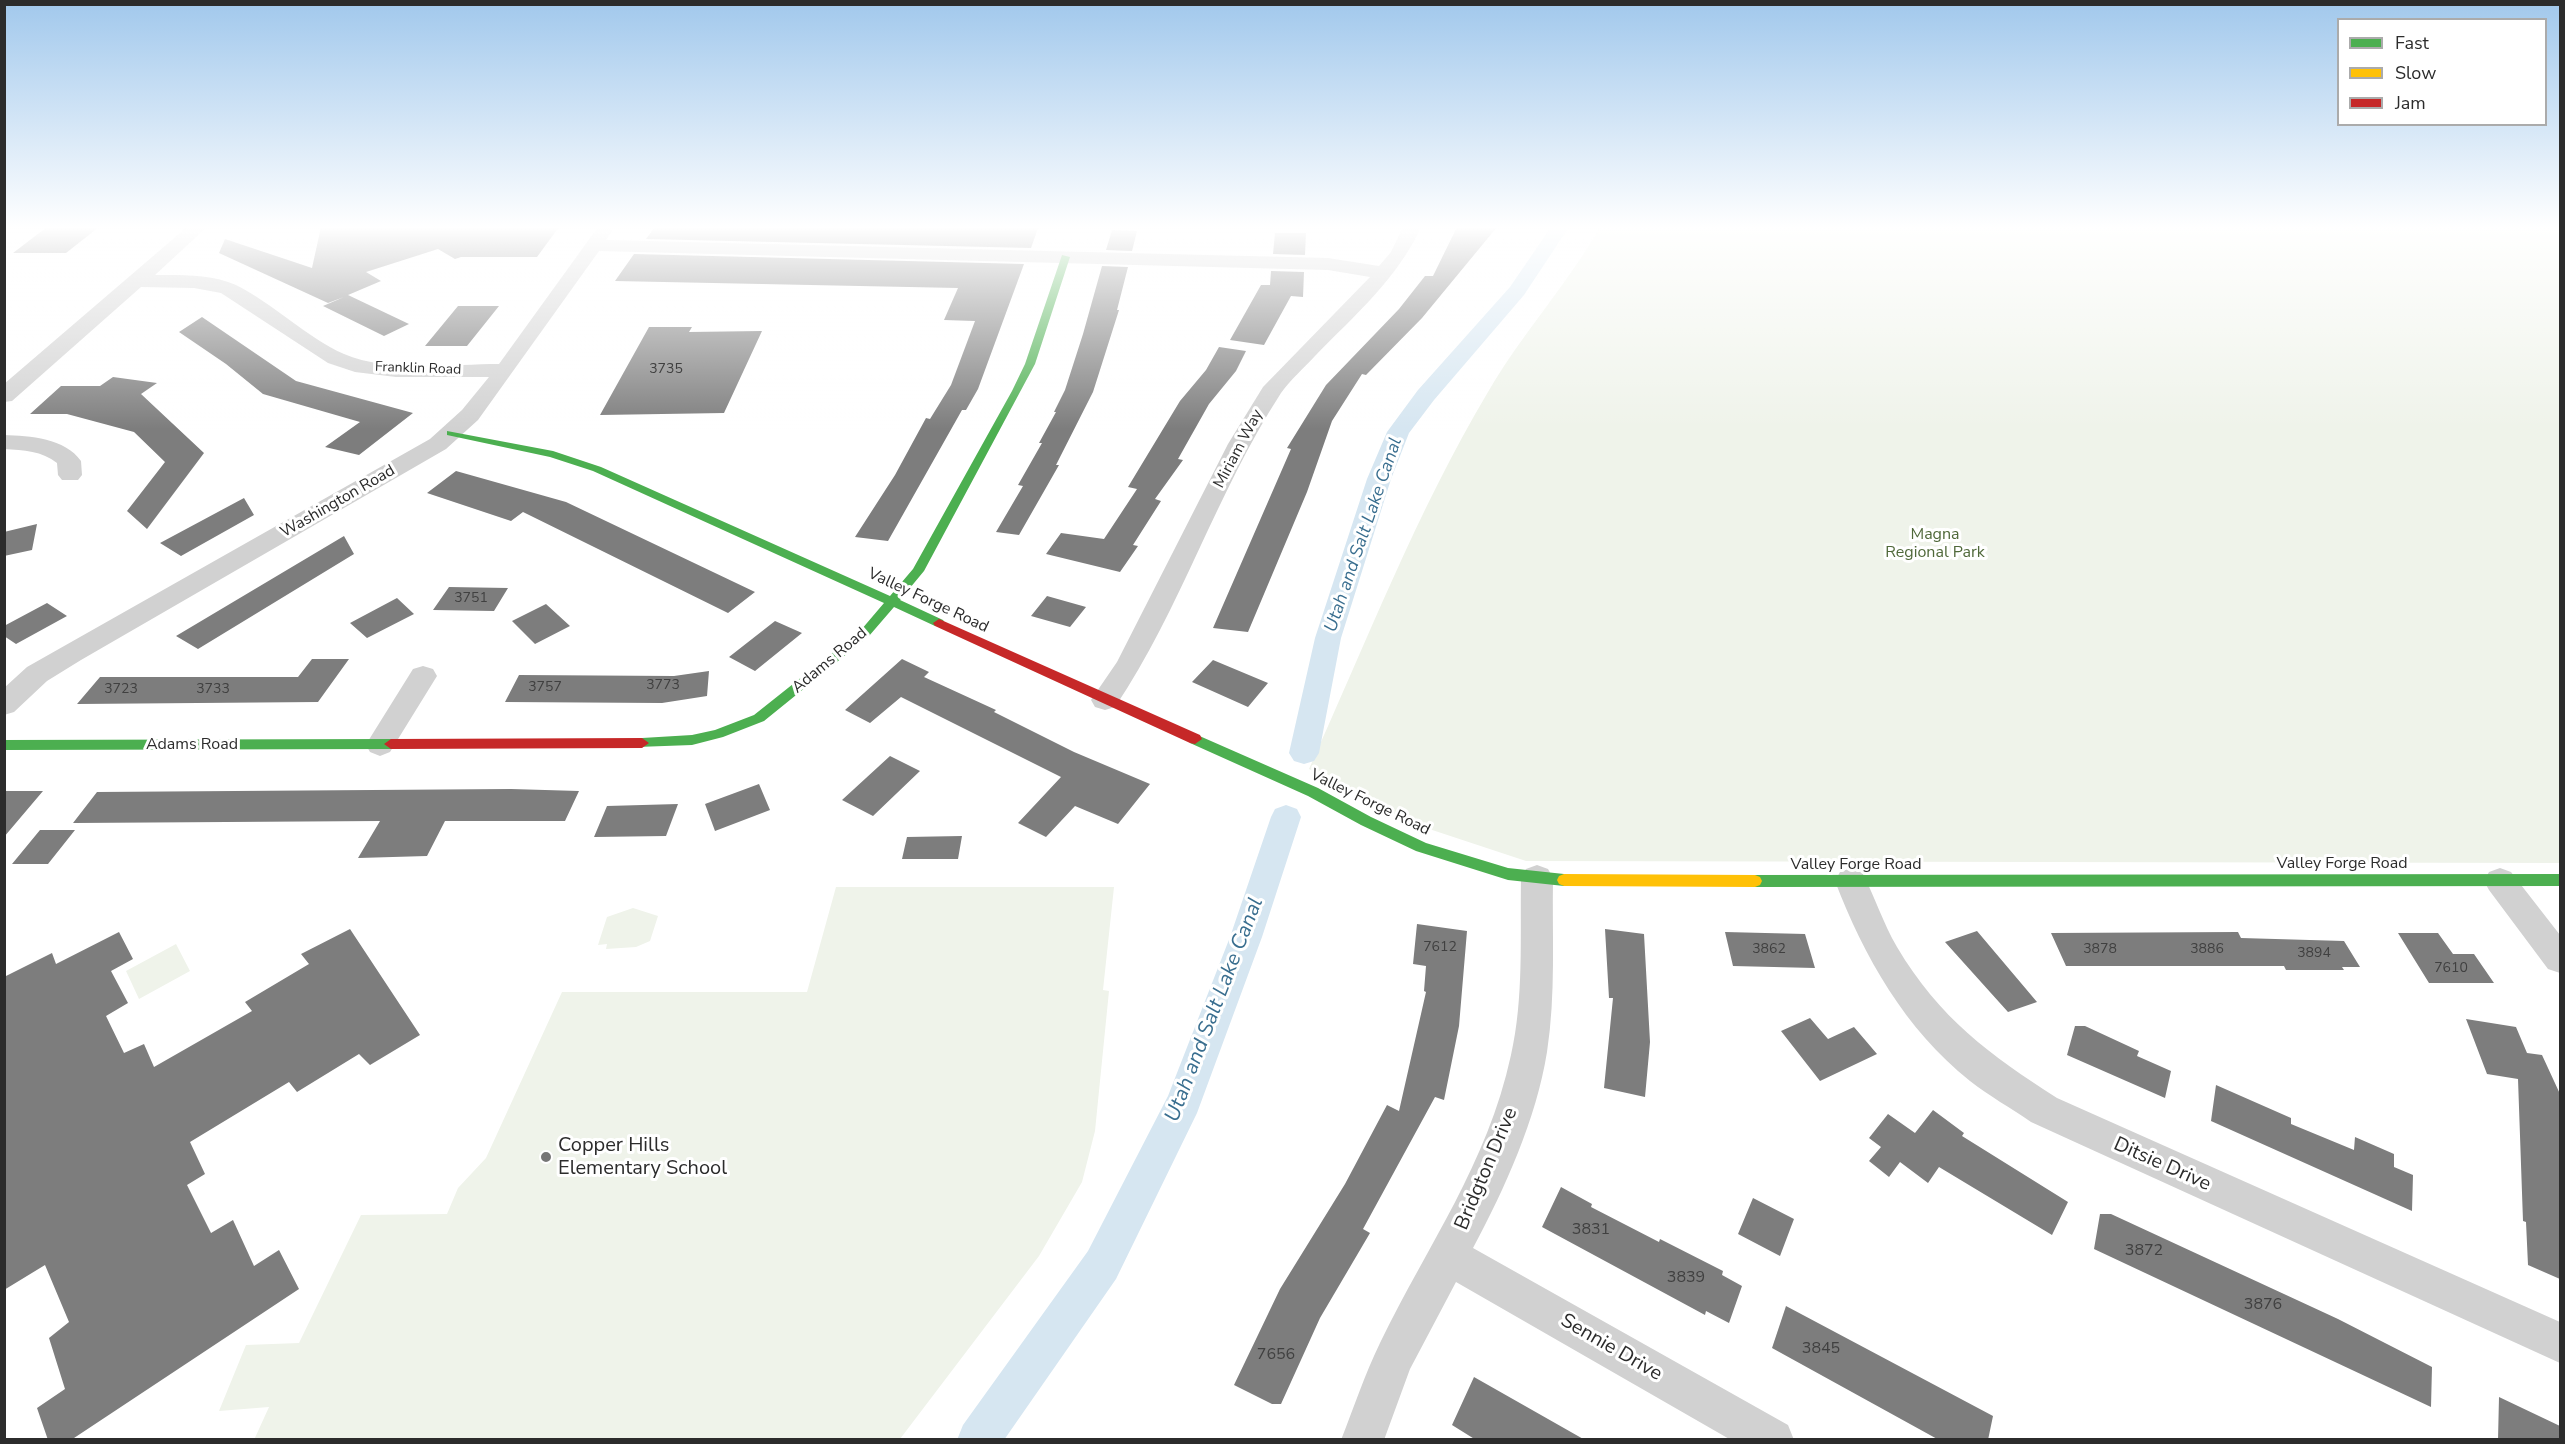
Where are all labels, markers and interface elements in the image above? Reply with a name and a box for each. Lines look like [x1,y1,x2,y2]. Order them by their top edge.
legend [2337,18,2547,126]
text: Fast [2395,31,2429,55]
text: Slow [2395,61,2436,85]
text: Jam [2395,91,2426,115]
street label: Franklin Road [375,359,461,379]
house number: 3735 [649,362,683,378]
street label: Miriam Way [1210,406,1268,492]
water label: Utah and Salt Lake Canal [1321,435,1407,635]
street label: Washington Road [277,461,399,543]
park label: Magna Regional Park [1885,525,1985,563]
street label: Valley Forge Road [865,565,991,637]
house number: 3751 [454,591,488,607]
street label: Adams Road [789,624,871,698]
house number: 3773 [646,678,680,694]
house number: 3757 [528,680,562,696]
house number: 3723 [104,682,138,698]
house number: 3733 [196,682,230,698]
street label: Adams Road [146,735,238,755]
street label: Valley Forge Road [1307,766,1433,840]
street label: Valley Forge Road [2277,854,2407,874]
street label: Valley Forge Road [1791,855,1921,875]
water label: Utah and Salt Lake Canal [1161,894,1269,1126]
house number: 7612 [1423,940,1457,956]
house number: 3862 [1752,942,1786,958]
house number: 3878 [2083,942,2117,958]
house number: 3886 [2190,942,2224,958]
house number: 3894 [2297,946,2331,962]
house number: 7610 [2434,961,2468,977]
street label: Bridgton Drive [1450,1104,1524,1234]
street label: Ditsie Drive [2110,1133,2214,1197]
place label: Copper Hills Elementary School [558,1134,727,1181]
marker: Copper Hills Elementary School [539,1150,553,1164]
house number: 3831 [1572,1220,1610,1240]
house number: 3872 [2125,1241,2163,1261]
house number: 3839 [1667,1268,1705,1288]
house number: 3876 [2244,1295,2282,1315]
street label: Sennie Drive [1556,1309,1666,1387]
house number: 3845 [1802,1339,1840,1359]
house number: 7656 [1257,1345,1295,1365]

